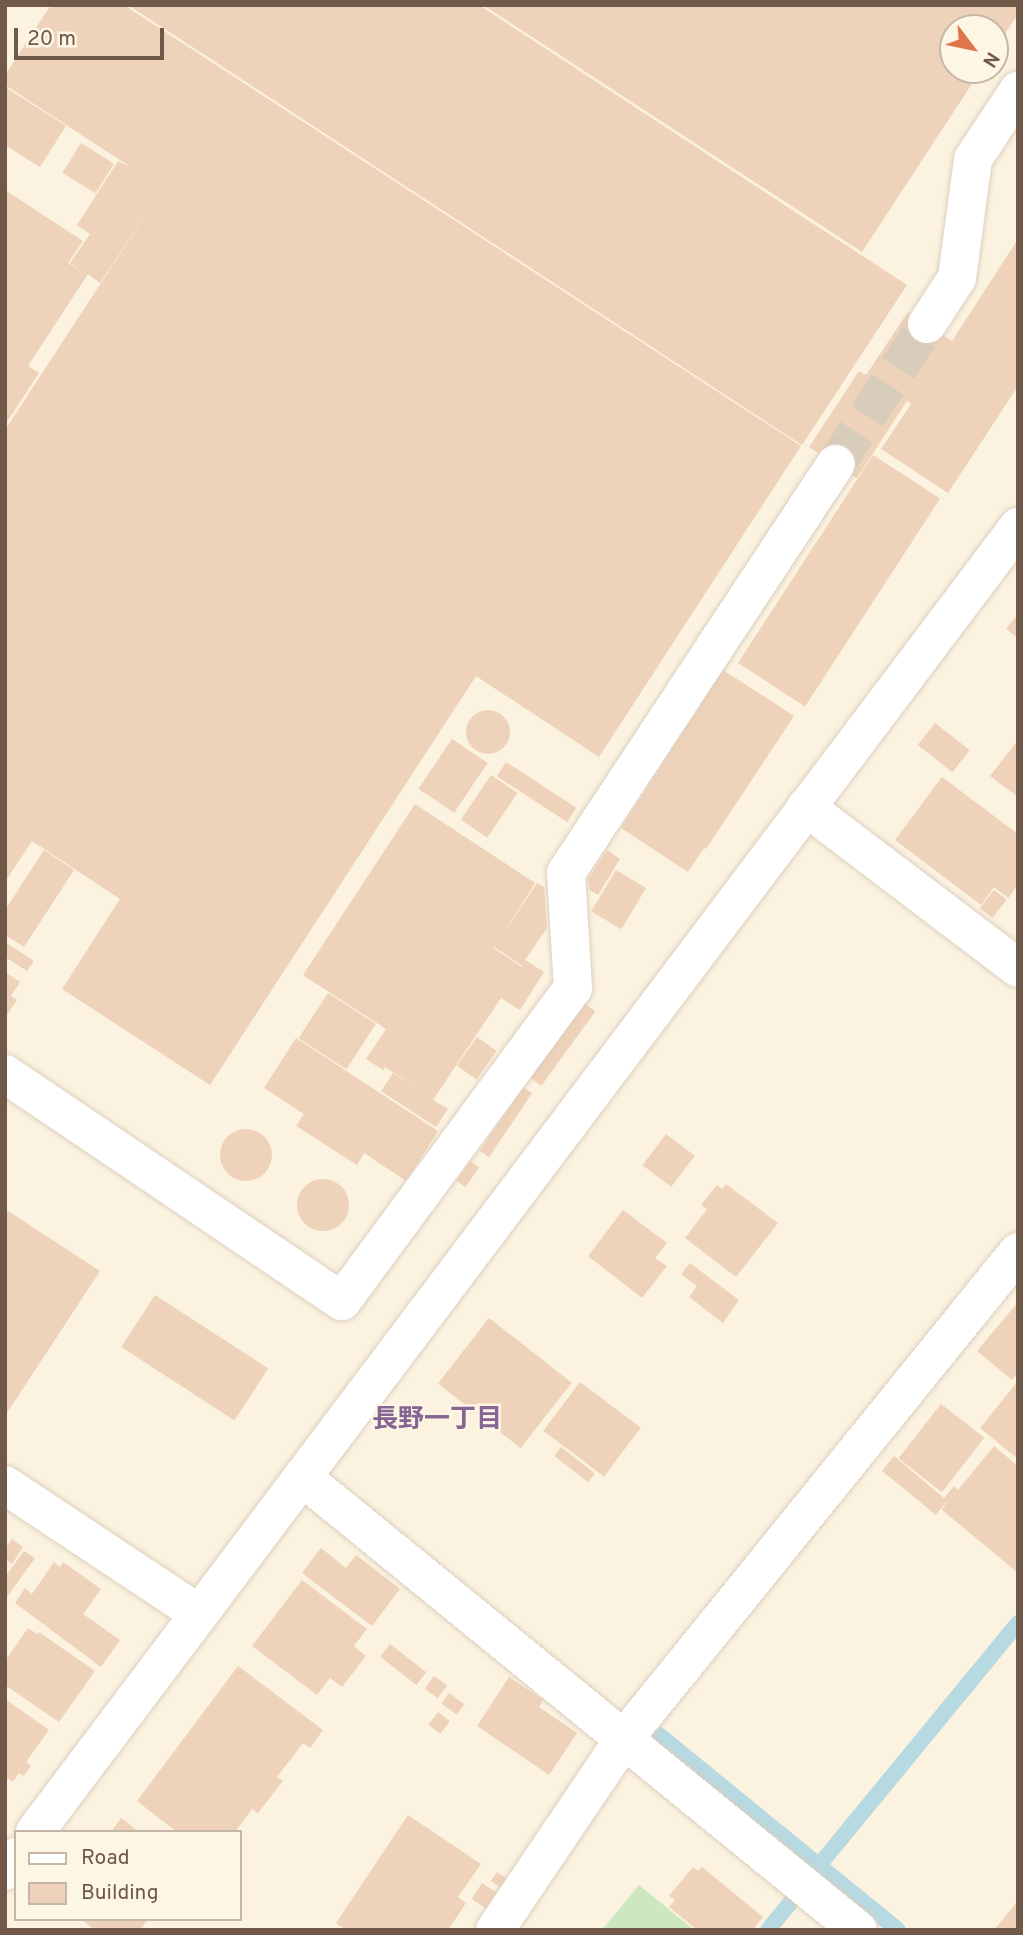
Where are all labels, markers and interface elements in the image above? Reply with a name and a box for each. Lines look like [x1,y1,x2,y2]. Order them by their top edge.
scale bar [18,14,168,58]
north arrow [939,14,1009,84]
text: 20 m [27,26,76,53]
text: N [976,47,1004,71]
district label: 長野一丁目 [372,1405,502,1437]
legend [14,1830,242,1921]
text: Road [81,1845,130,1872]
text: Building [81,1880,159,1907]

